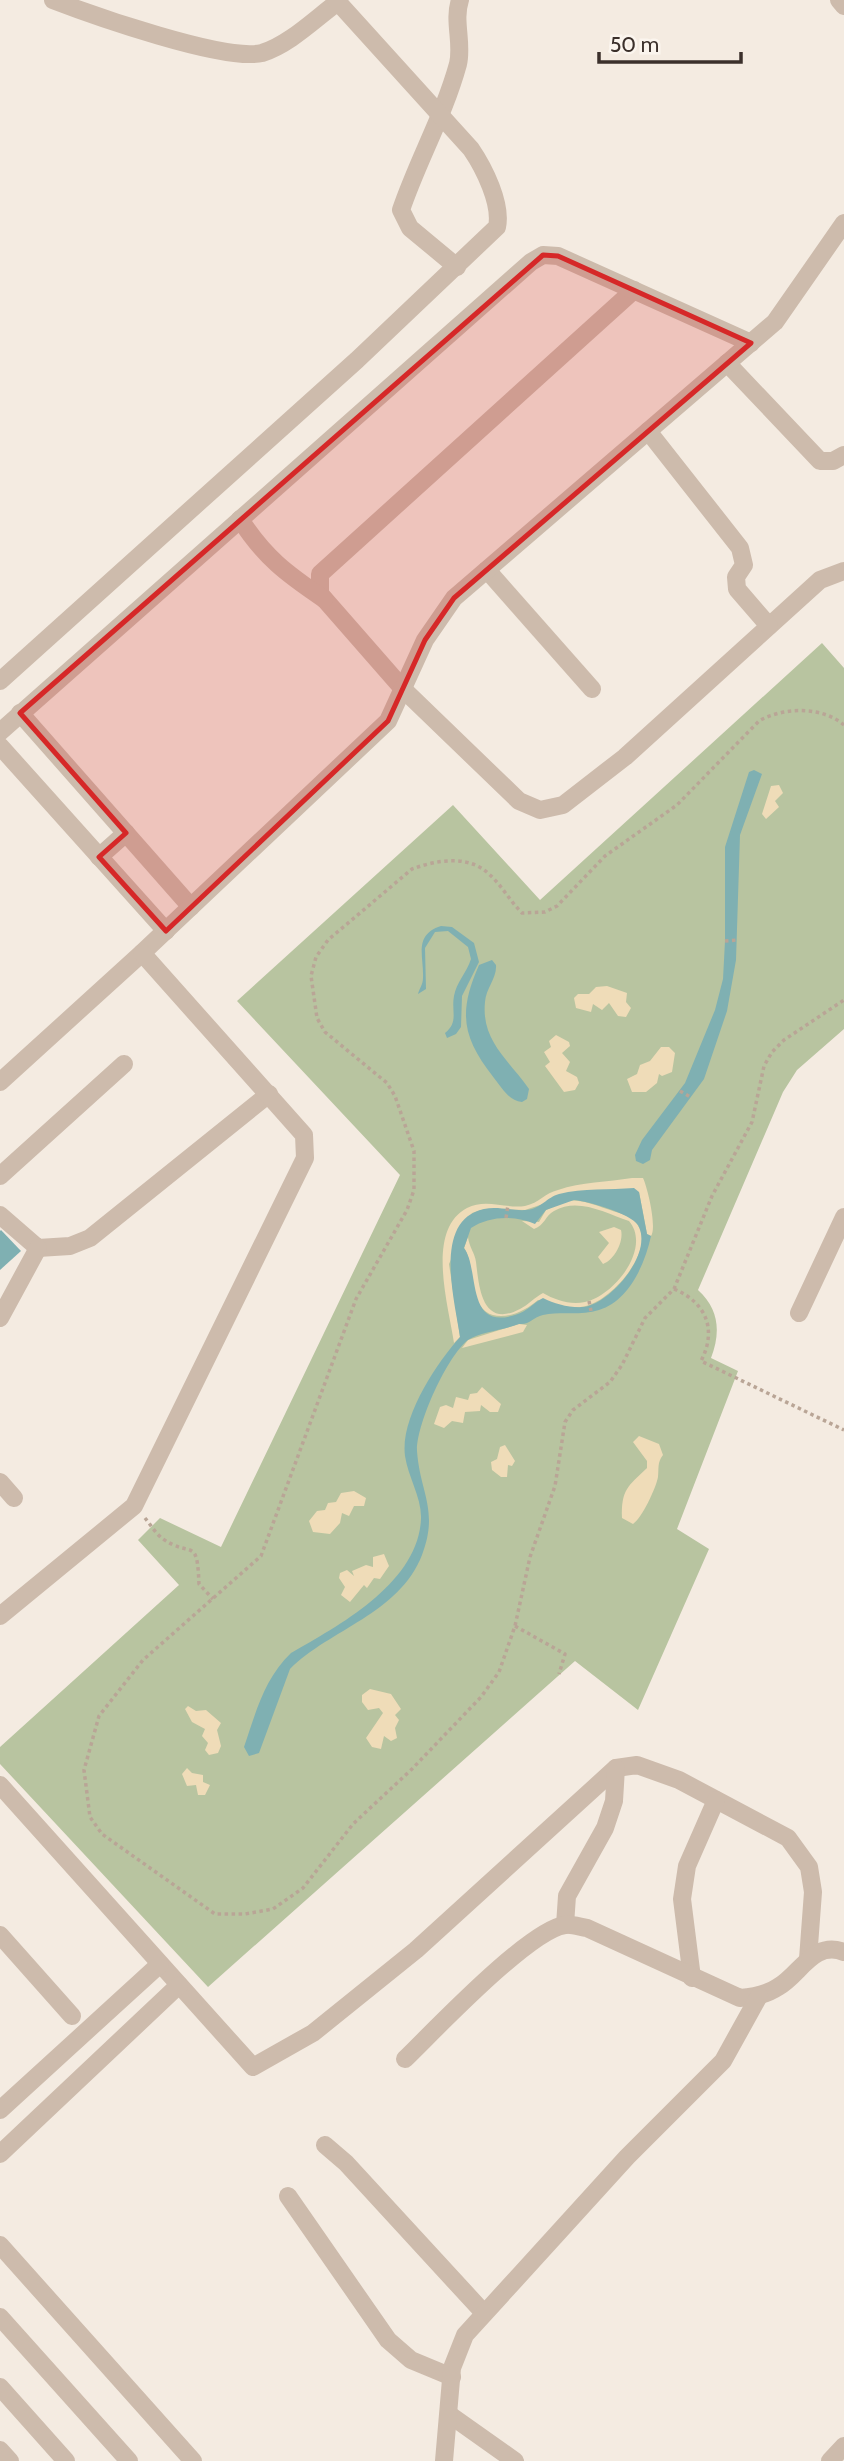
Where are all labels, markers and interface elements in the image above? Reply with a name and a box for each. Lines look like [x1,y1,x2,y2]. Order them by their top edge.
scale bar [599,21,741,65]
text: 50 m [610,32,659,57]

